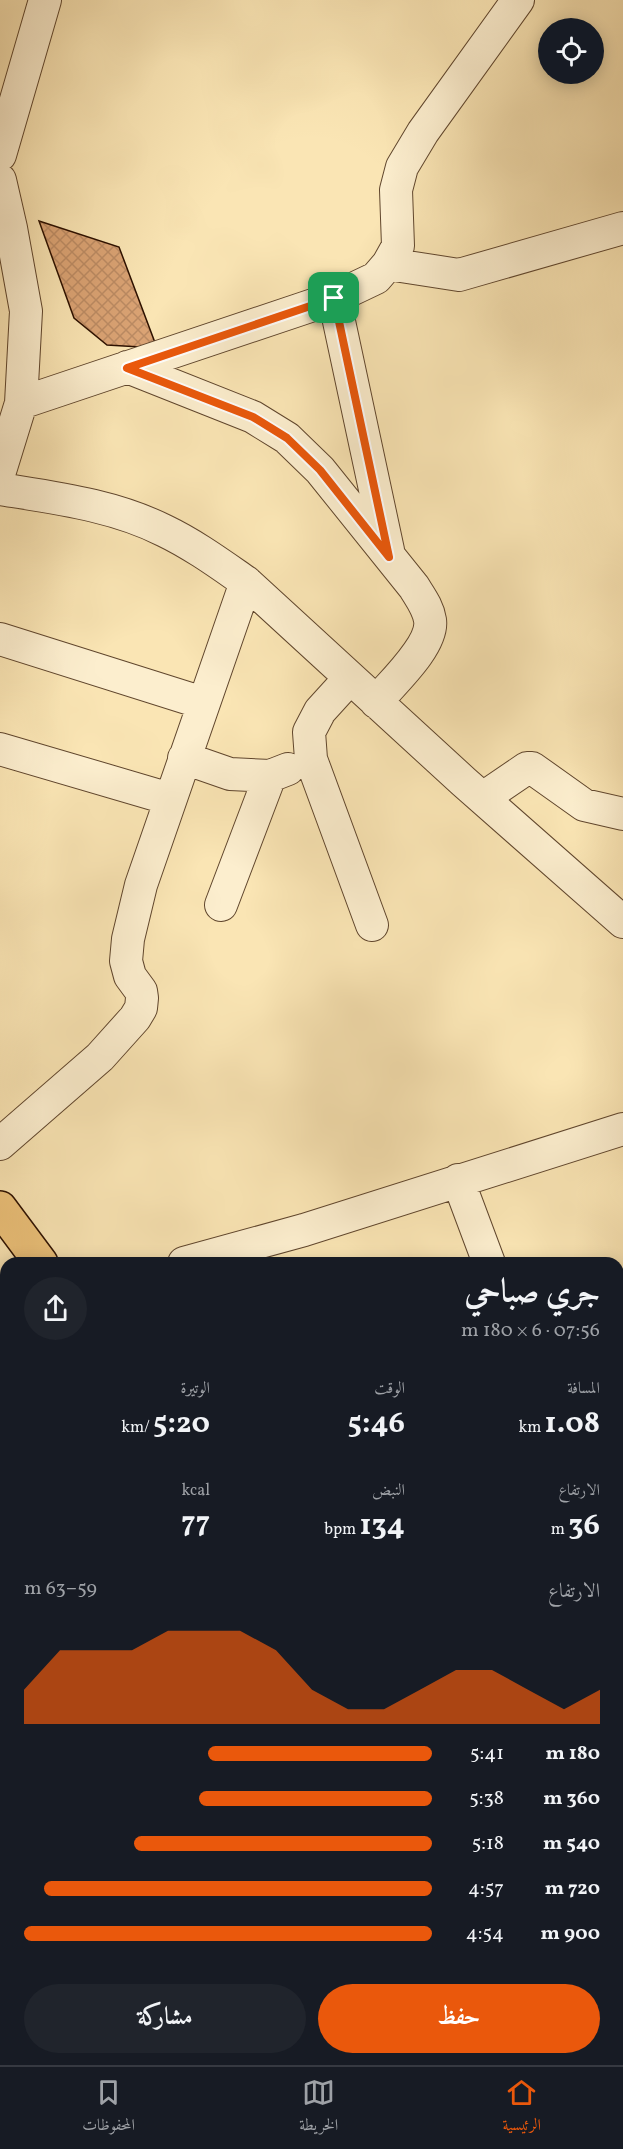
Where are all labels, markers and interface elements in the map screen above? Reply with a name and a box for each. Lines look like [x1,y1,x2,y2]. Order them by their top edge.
map controls [538,18,604,84]
button: locate [538,18,604,84]
pin [308,272,359,323]
icon: arrive [317,281,350,314]
text: جري صباحي [465,1271,600,1317]
button: share [24,1277,87,1340]
text: 07:56 · 6 × 180 m [461,1317,600,1345]
text: الوتيرة [180,1378,210,1400]
text: الوقت [374,1378,405,1400]
text: المسافة [567,1378,600,1400]
text: 5:20 [153,1403,210,1445]
text: 5:46 [348,1403,405,1445]
text: 1.08 [545,1403,600,1445]
text: /km [121,1417,153,1439]
text: km [518,1417,545,1439]
text: kcal [182,1480,210,1502]
text: النبض [372,1480,405,1502]
text: الارتفاع [558,1480,600,1502]
text: 77 [181,1502,210,1544]
text: 134 [359,1505,405,1547]
text: 36 [568,1505,600,1547]
text: bpm [324,1519,359,1541]
text: m [551,1519,568,1541]
text: 59–63 m [24,1575,97,1603]
text: الارتفاع [548,1578,600,1606]
text: 5:41 [470,1740,504,1768]
text: 180 m [545,1740,600,1768]
text: 5:38 [469,1785,504,1813]
text: 360 m [543,1785,600,1813]
text: 5:18 [472,1830,504,1858]
text: 540 m [543,1830,600,1858]
text: 4:57 [468,1875,504,1903]
text: 720 m [545,1875,600,1903]
text: 4:54 [466,1920,504,1948]
text: 900 m [541,1920,600,1948]
button: مشاركة [24,1984,306,2053]
button: حفظ [318,1984,600,2053]
tab: المحفوظات [82,2076,135,2140]
tab: الخريطة [299,2076,338,2140]
tab: الرئيسية [502,2076,541,2140]

